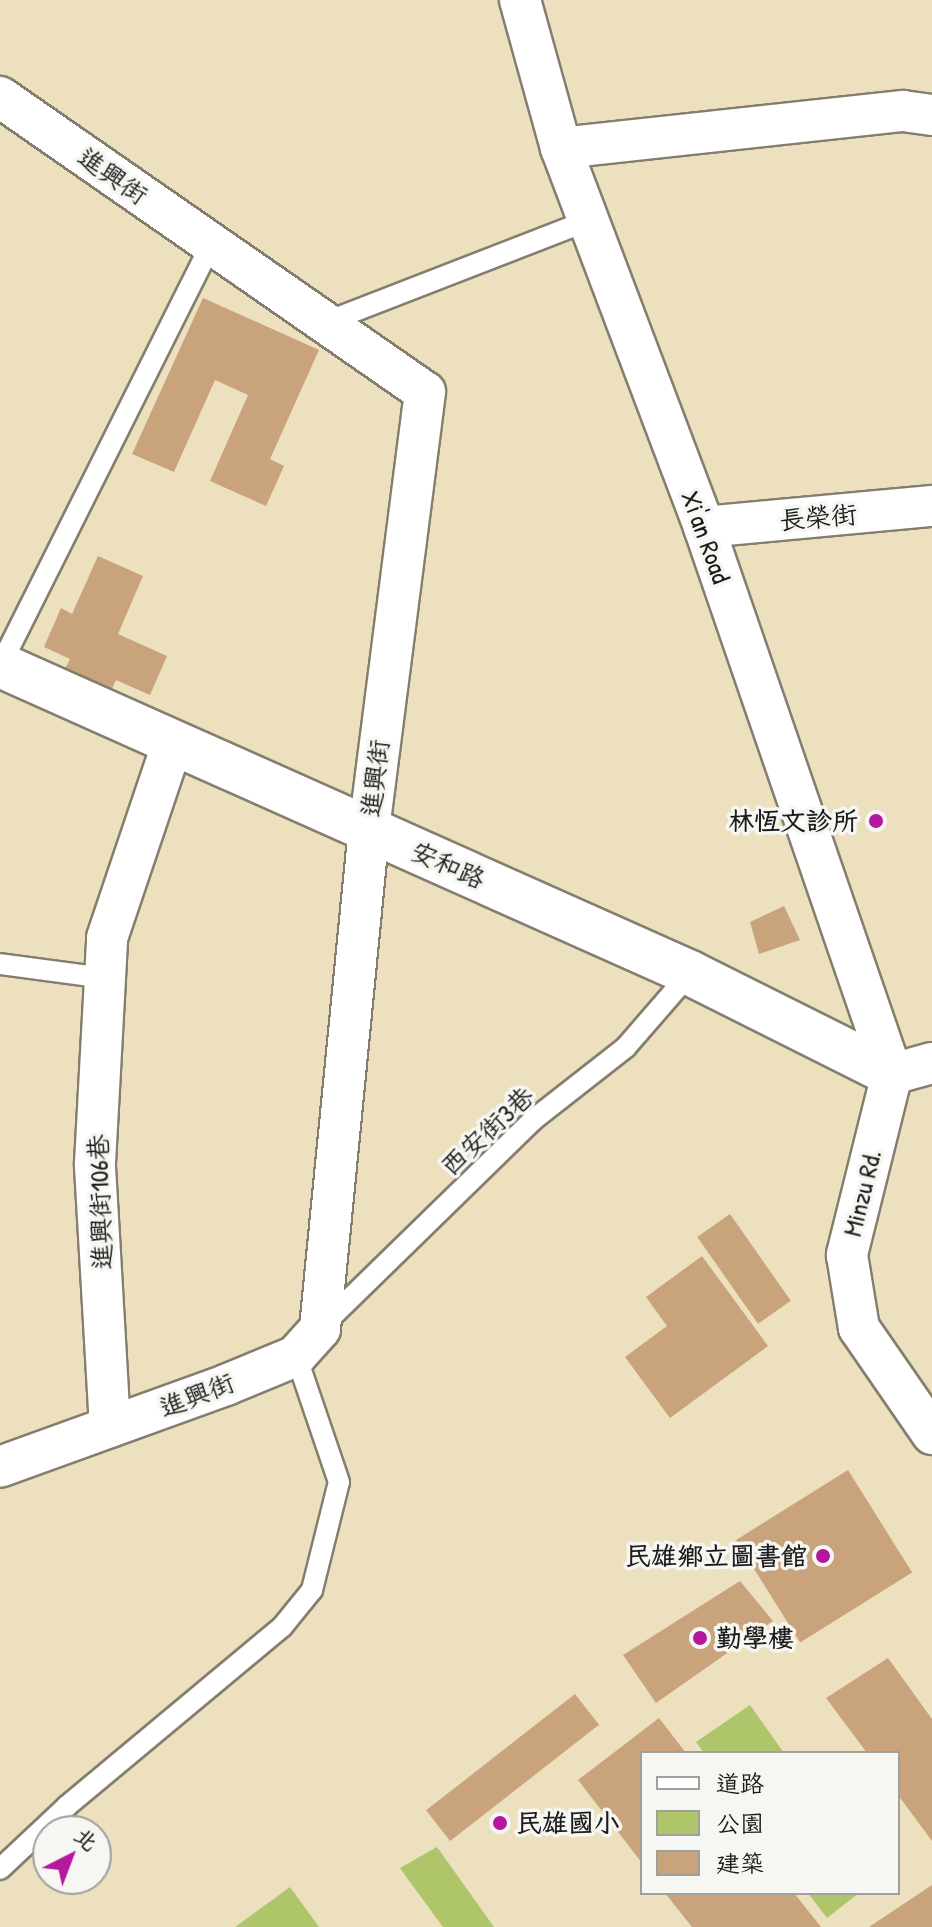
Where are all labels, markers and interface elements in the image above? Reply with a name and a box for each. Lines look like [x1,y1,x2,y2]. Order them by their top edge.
street label: 進興街 [72,141,154,211]
street label: Xi'an Road [675,486,737,588]
street label: 長榮街 [778,498,858,536]
street label: 進興街 [355,737,395,819]
place label: 林恆文診所 [728,805,858,837]
marker: 林恆文診所 [865,810,887,832]
street label: 安和路 [406,835,490,895]
street label: 西安街3巷 [434,1080,540,1182]
street label: 進興街106巷 [82,1134,118,1270]
street label: Minzu Rd. [836,1147,888,1239]
street label: 進興街 [155,1366,239,1424]
place label: 民雄鄉立圖書館 [625,1540,807,1572]
marker: 民雄鄉立圖書館 [814,1547,832,1565]
place label: 勤學樓 [716,1622,794,1654]
marker: 勤學樓 [691,1629,709,1647]
legend [640,1751,900,1895]
text: 道路 [716,1767,764,1799]
place label: 民雄國小 [516,1807,620,1839]
text: 公園 [716,1807,764,1839]
marker: 民雄國小 [491,1814,509,1832]
north arrow [32,1815,112,1895]
text: 北 [68,1820,105,1857]
text: 建築 [716,1847,764,1879]

